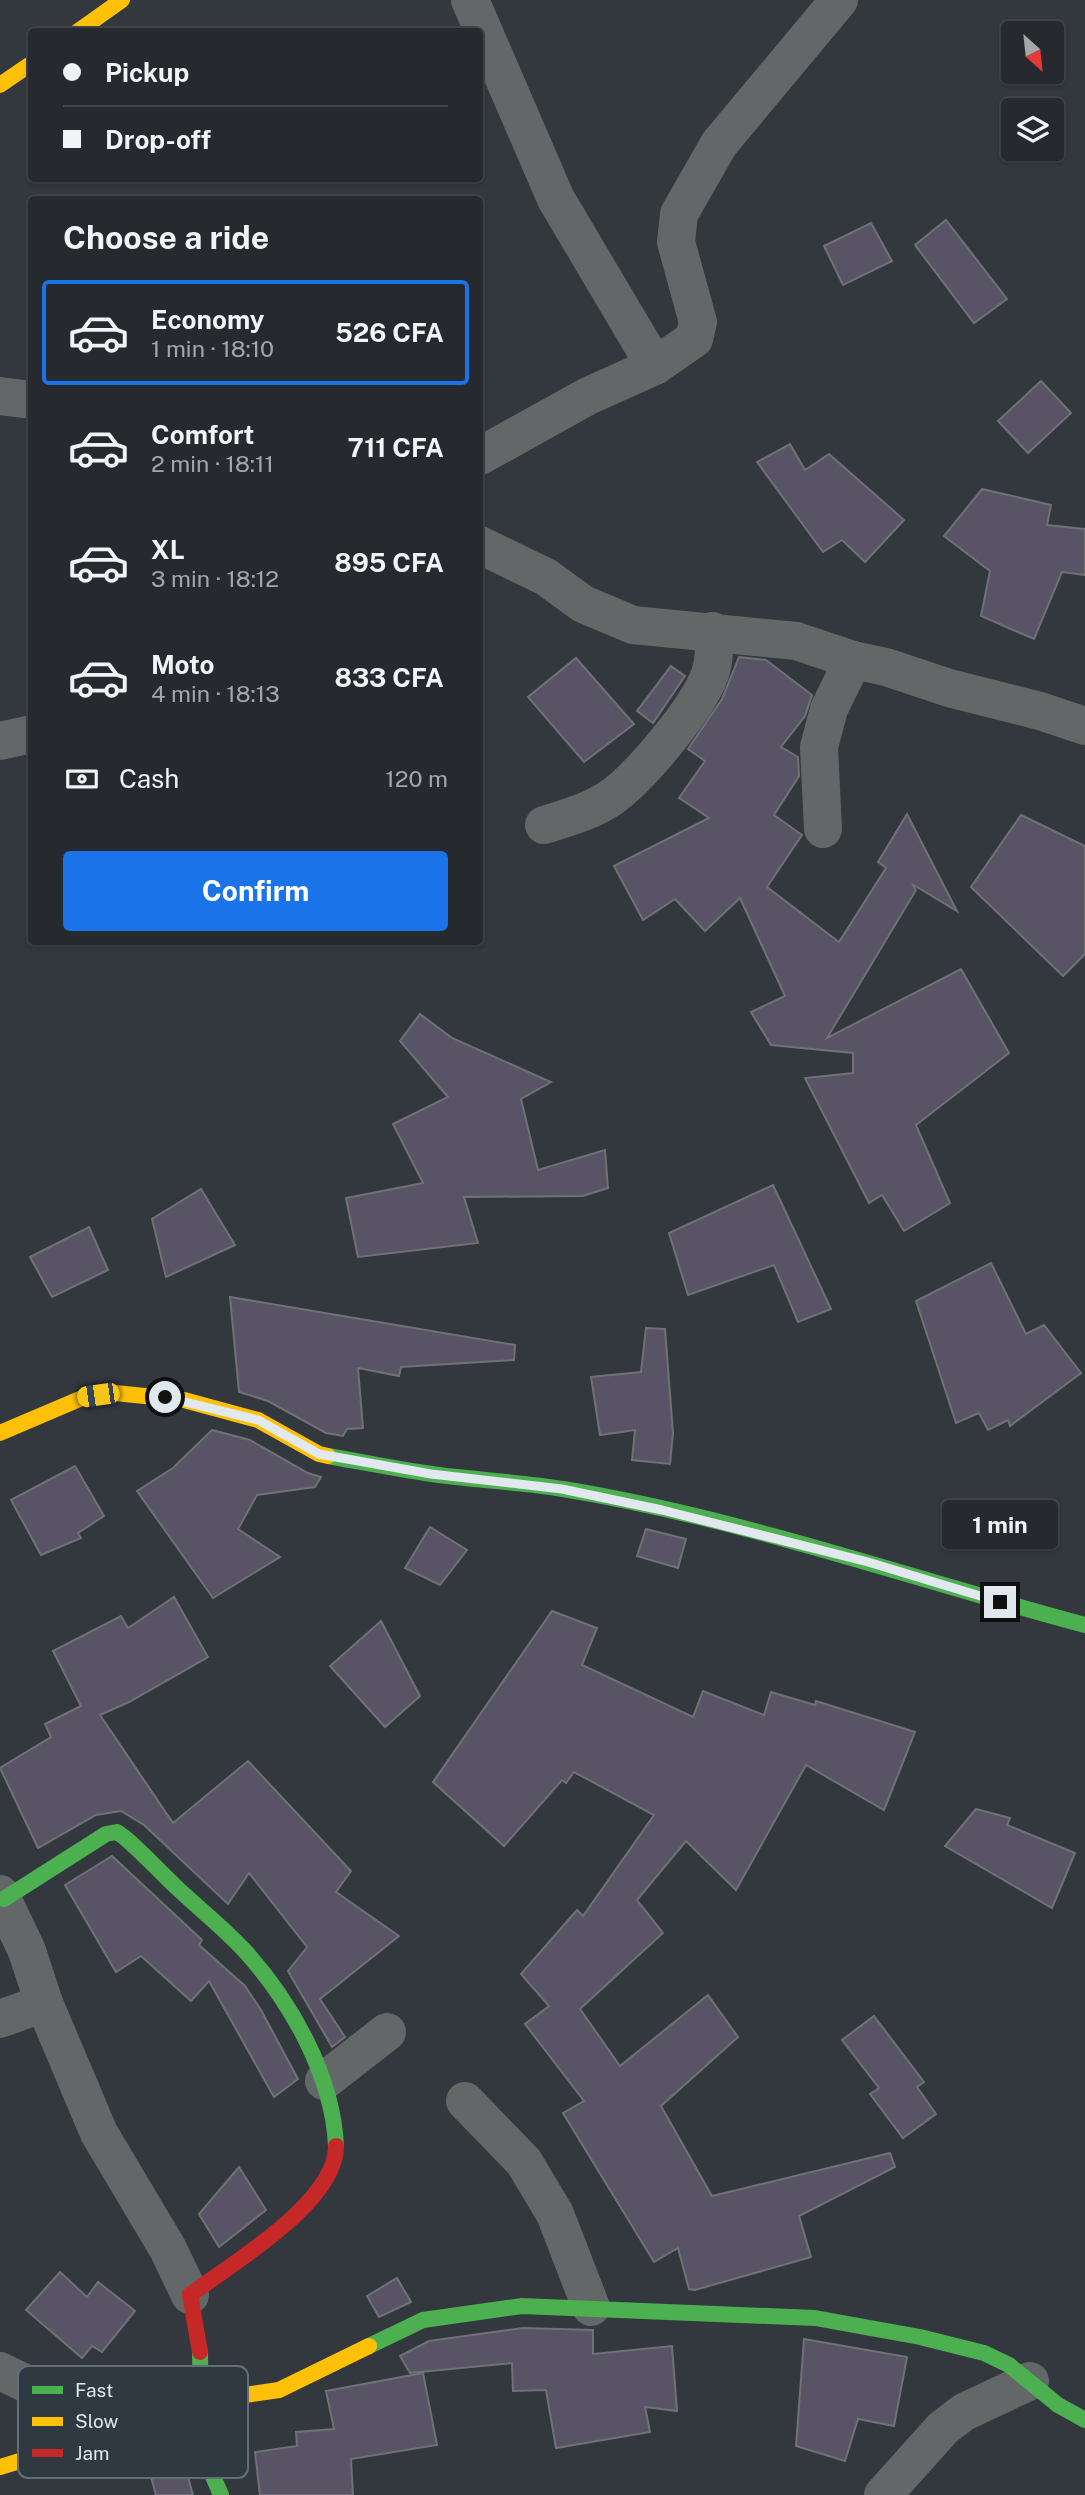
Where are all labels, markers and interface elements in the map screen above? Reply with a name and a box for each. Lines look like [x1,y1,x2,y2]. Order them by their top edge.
north arrow [1001,21,1064,84]
map controls [1001,21,1064,161]
text: Pickup [105,57,189,88]
button: layers [1001,98,1064,161]
text: Drop-off [105,124,211,155]
text: Choose a ride [63,219,269,256]
icon: car [67,301,130,364]
text: Economy [151,304,264,335]
text: 526 CFA [335,317,444,348]
text: 1 min · 18:10 [151,335,274,362]
icon: car [67,416,130,479]
text: Comfort [151,419,254,450]
text: 711 CFA [348,432,444,463]
text: 2 min · 18:11 [151,450,274,477]
icon: car [67,531,130,594]
text: XL [151,534,185,565]
text: 895 CFA [334,547,444,578]
text: 3 min · 18:12 [151,565,279,592]
icon: car [67,646,130,709]
text: Moto [151,649,214,680]
text: 833 CFA [335,662,444,693]
text: 4 min · 18:13 [151,680,280,707]
icon: cash [63,760,101,798]
text: Cash [119,763,179,794]
text: 120 m [385,765,448,792]
button: Confirm [63,851,448,931]
route start [149,1381,181,1413]
car [76,1382,121,1408]
callout: 1 min [942,1500,1058,1550]
text: 1 min [972,1511,1028,1538]
route end [984,1586,1016,1618]
legend [18,2366,248,2478]
text: Fast [75,2379,113,2401]
text: Slow [75,2410,119,2432]
text: Jam [75,2442,109,2464]

